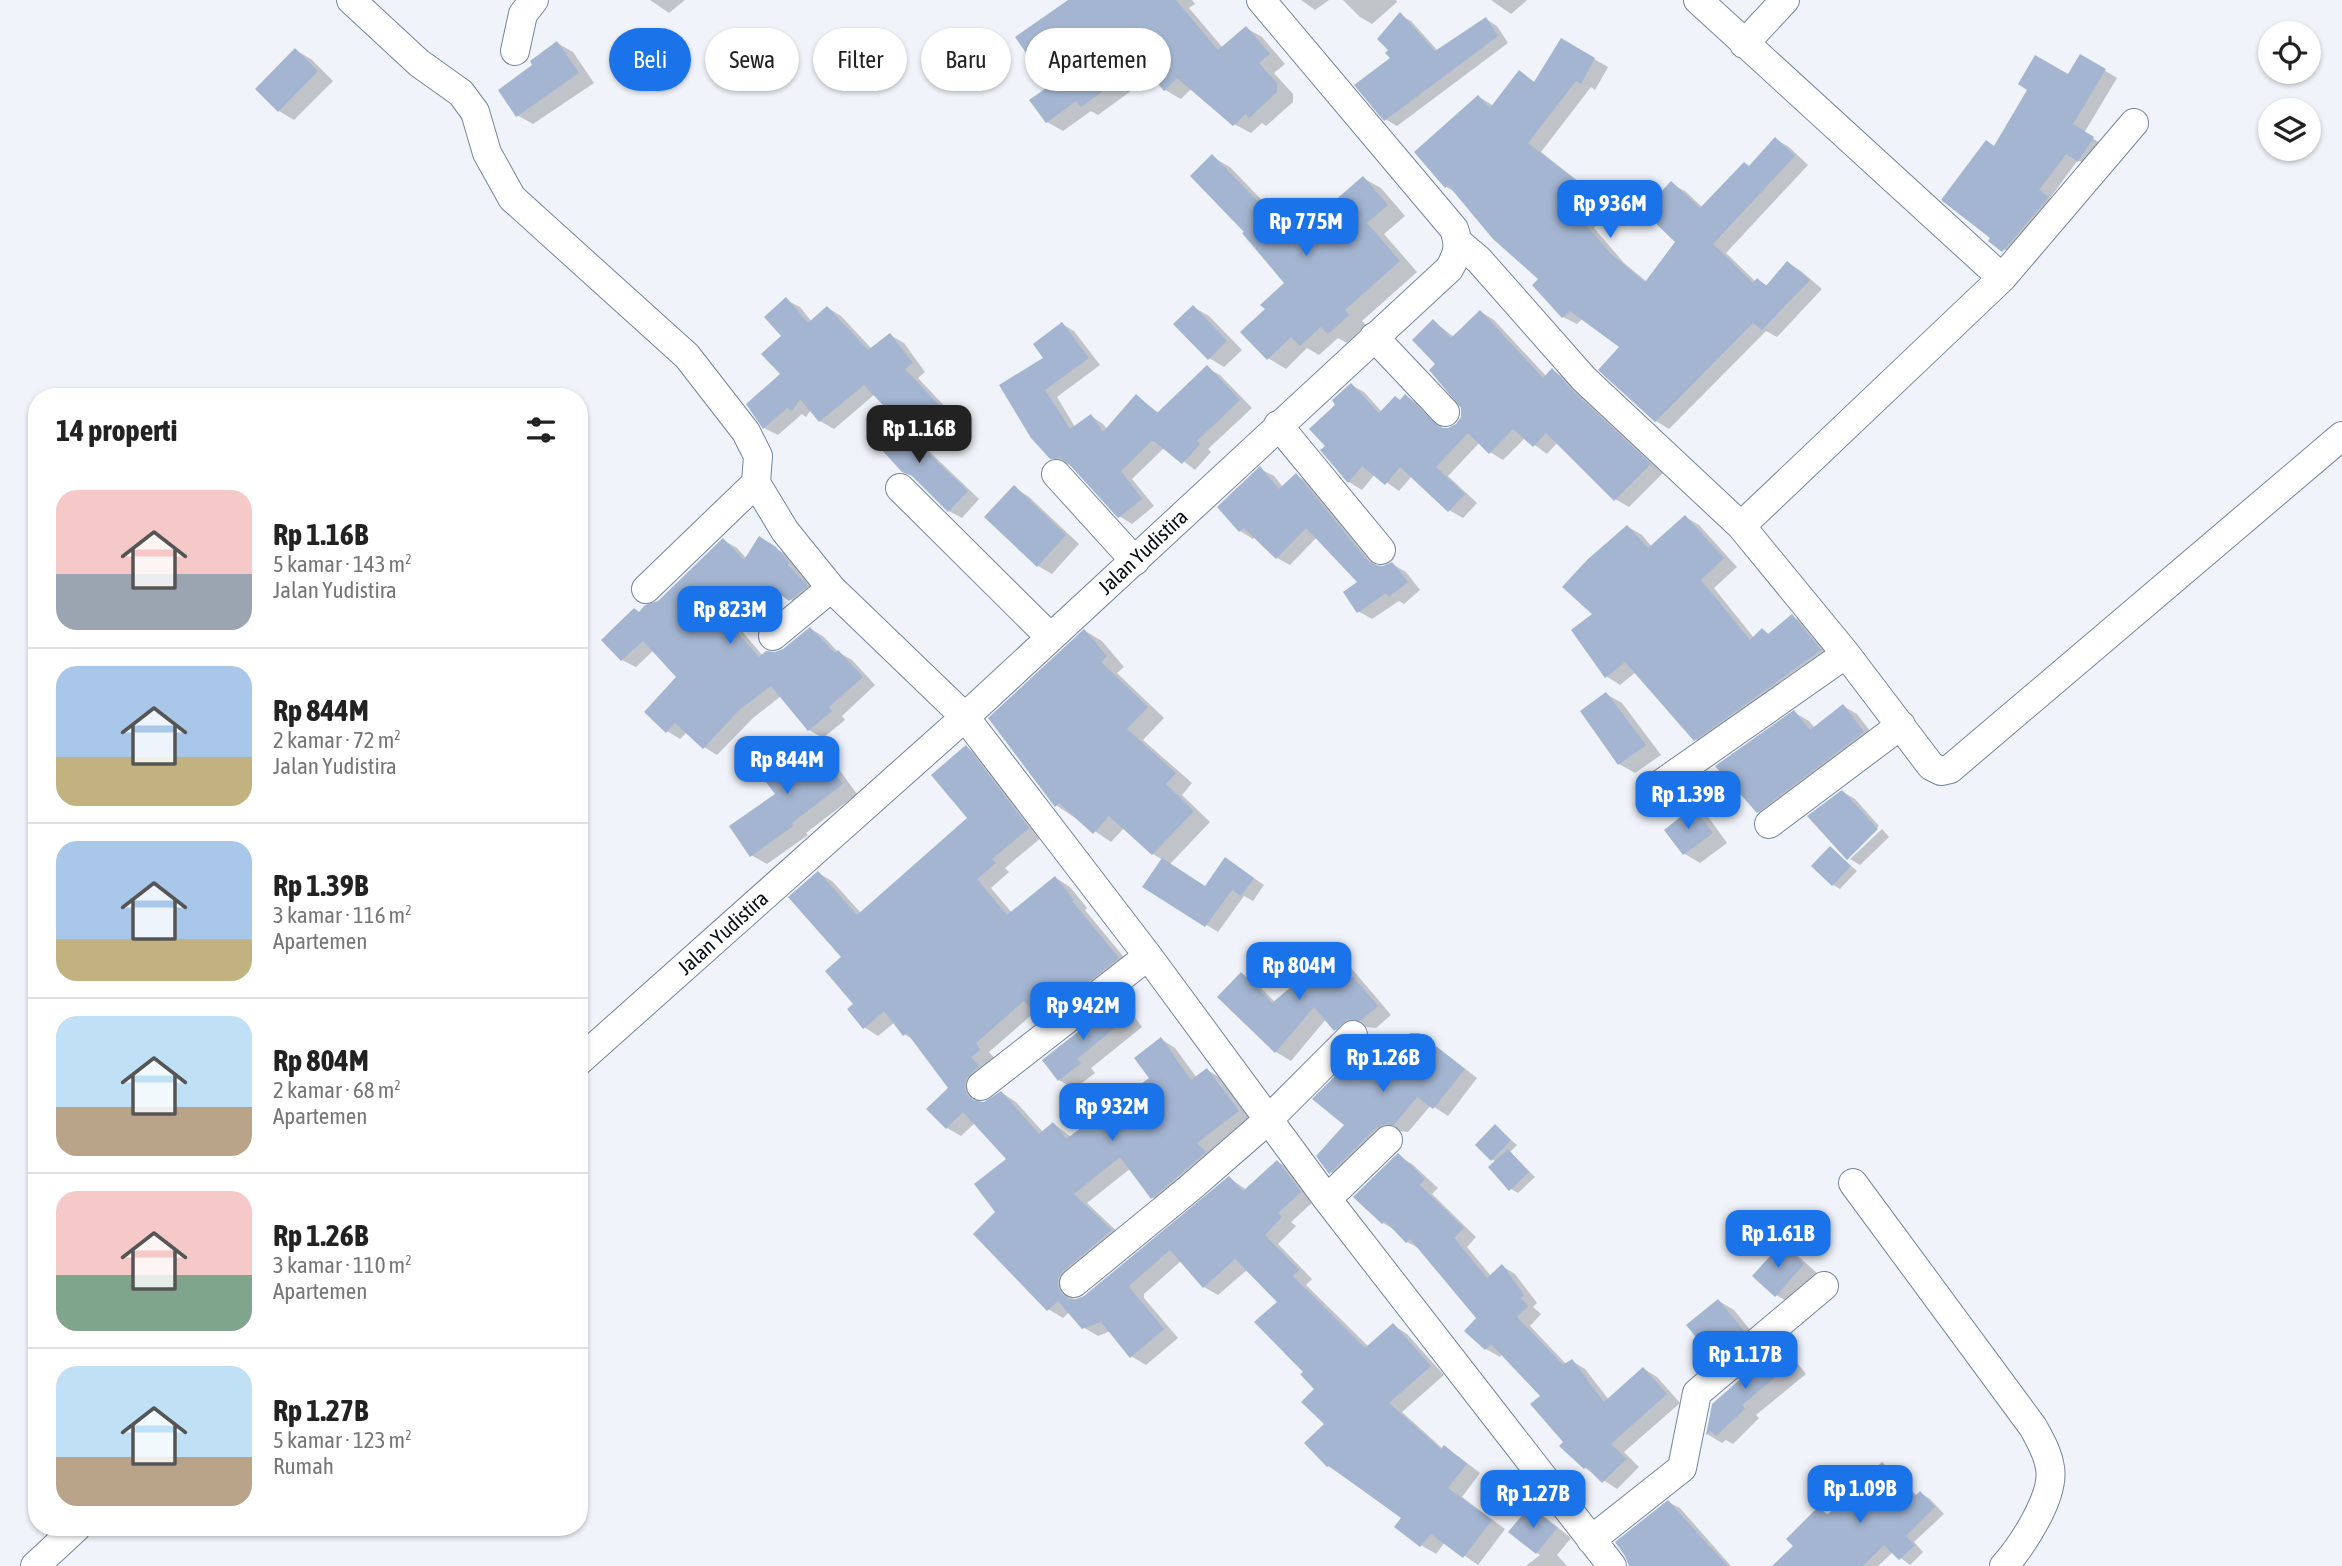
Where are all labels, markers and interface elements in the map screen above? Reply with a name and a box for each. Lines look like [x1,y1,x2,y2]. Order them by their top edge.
map controls [2258,21,2321,161]
button: locate [2258,21,2321,84]
chip: Beli [609,28,691,91]
chip: Sewa [705,28,799,91]
chip: Filter [813,28,907,91]
chip: Baru [921,28,1011,91]
chip: Apartemen [1025,28,1171,91]
button: layers [2258,98,2321,161]
pin: Rp 936M [1545,180,1675,240]
text: Rp 936M [1573,190,1647,216]
pin: Rp 775M [1241,198,1371,258]
text: Rp 775M [1269,208,1343,234]
pin: Rp 1.16B [847,406,991,465]
icon: filters [522,411,560,449]
text: 14 properti [56,413,177,447]
text: Rp 1.16B [883,415,955,441]
street label: Jalan Yudistira [1093,504,1192,599]
text: Rp 1.16B [273,517,368,551]
icon: home [112,518,196,602]
text: 5 kamar · 143 m² [273,551,412,577]
text: Jalan Yudistira [273,577,397,603]
pin: Rp 823M [665,586,795,646]
text: Rp 823M [693,596,767,622]
text: Rp 844M [273,693,369,727]
icon: home [112,694,196,778]
text: 2 kamar · 72 m² [273,727,401,753]
pin: Rp 844M [722,736,852,796]
text: Rp 844M [750,746,824,772]
text: Jalan Yudistira [273,753,397,779]
pin: Rp 1.39B [1616,772,1760,831]
text: Rp 1.39B [1652,781,1724,807]
text: Rp 1.39B [273,868,368,902]
icon: home [112,869,196,953]
street label: Jalan Yudistira [672,886,772,979]
text: 3 kamar · 116 m² [273,902,412,928]
text: Apartemen [273,928,367,954]
pin: Rp 804M [1234,942,1364,1002]
text: Rp 804M [1262,952,1336,978]
pin: Rp 942M [1018,982,1148,1042]
text: Rp 942M [1046,992,1120,1018]
pin: Rp 1.26B [1311,1034,1455,1094]
text: Rp 804M [273,1043,369,1077]
icon: home [112,1044,196,1128]
text: Rp 1.26B [1347,1044,1419,1070]
text: 2 kamar · 68 m² [273,1077,401,1103]
pin: Rp 932M [1047,1084,1177,1143]
text: Rp 932M [1075,1093,1149,1119]
text: Apartemen [273,1103,367,1129]
pin: Rp 1.61B [1706,1210,1850,1270]
text: Rp 1.26B [273,1218,368,1252]
icon: home [112,1219,196,1303]
text: Rp 1.61B [1742,1220,1814,1246]
text: 3 kamar · 110 m² [273,1252,412,1278]
text: Apartemen [273,1278,367,1304]
pin: Rp 1.17B [1673,1332,1817,1391]
text: Rp 1.17B [1709,1341,1781,1367]
text: Rp 1.27B [273,1393,368,1427]
icon: home [112,1394,196,1478]
text: 5 kamar · 123 m² [273,1427,412,1453]
text: Rumah [273,1453,334,1479]
pin: Rp 1.09B [1788,1466,1932,1525]
pin: Rp 1.27B [1461,1470,1605,1530]
text: Rp 1.09B [1824,1475,1896,1501]
text: Rp 1.27B [1497,1480,1569,1506]

